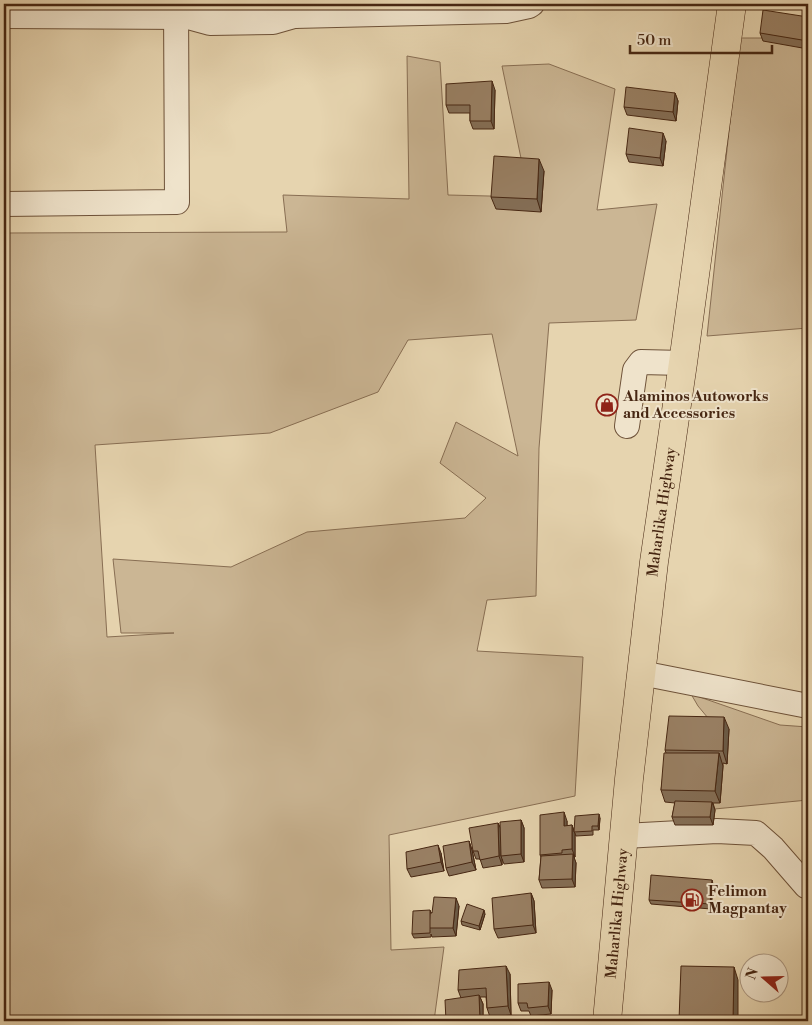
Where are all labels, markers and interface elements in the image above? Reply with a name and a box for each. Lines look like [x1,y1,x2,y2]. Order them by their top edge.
scale bar [630,22,772,54]
text: 50 m [637,31,671,50]
place label: Alaminos Autoworks and Accessories [622,387,768,423]
shop icon: Alaminos Autoworks and Accessories [595,393,619,417]
street label: Maharlika Highway [643,445,681,578]
street label: Maharlika Highway [602,847,633,980]
place label: Felimon Magpantay [708,882,787,918]
fuel station icon: Felimon Magpantay [680,888,704,912]
north arrow [740,952,790,1002]
text: N [742,966,763,982]

